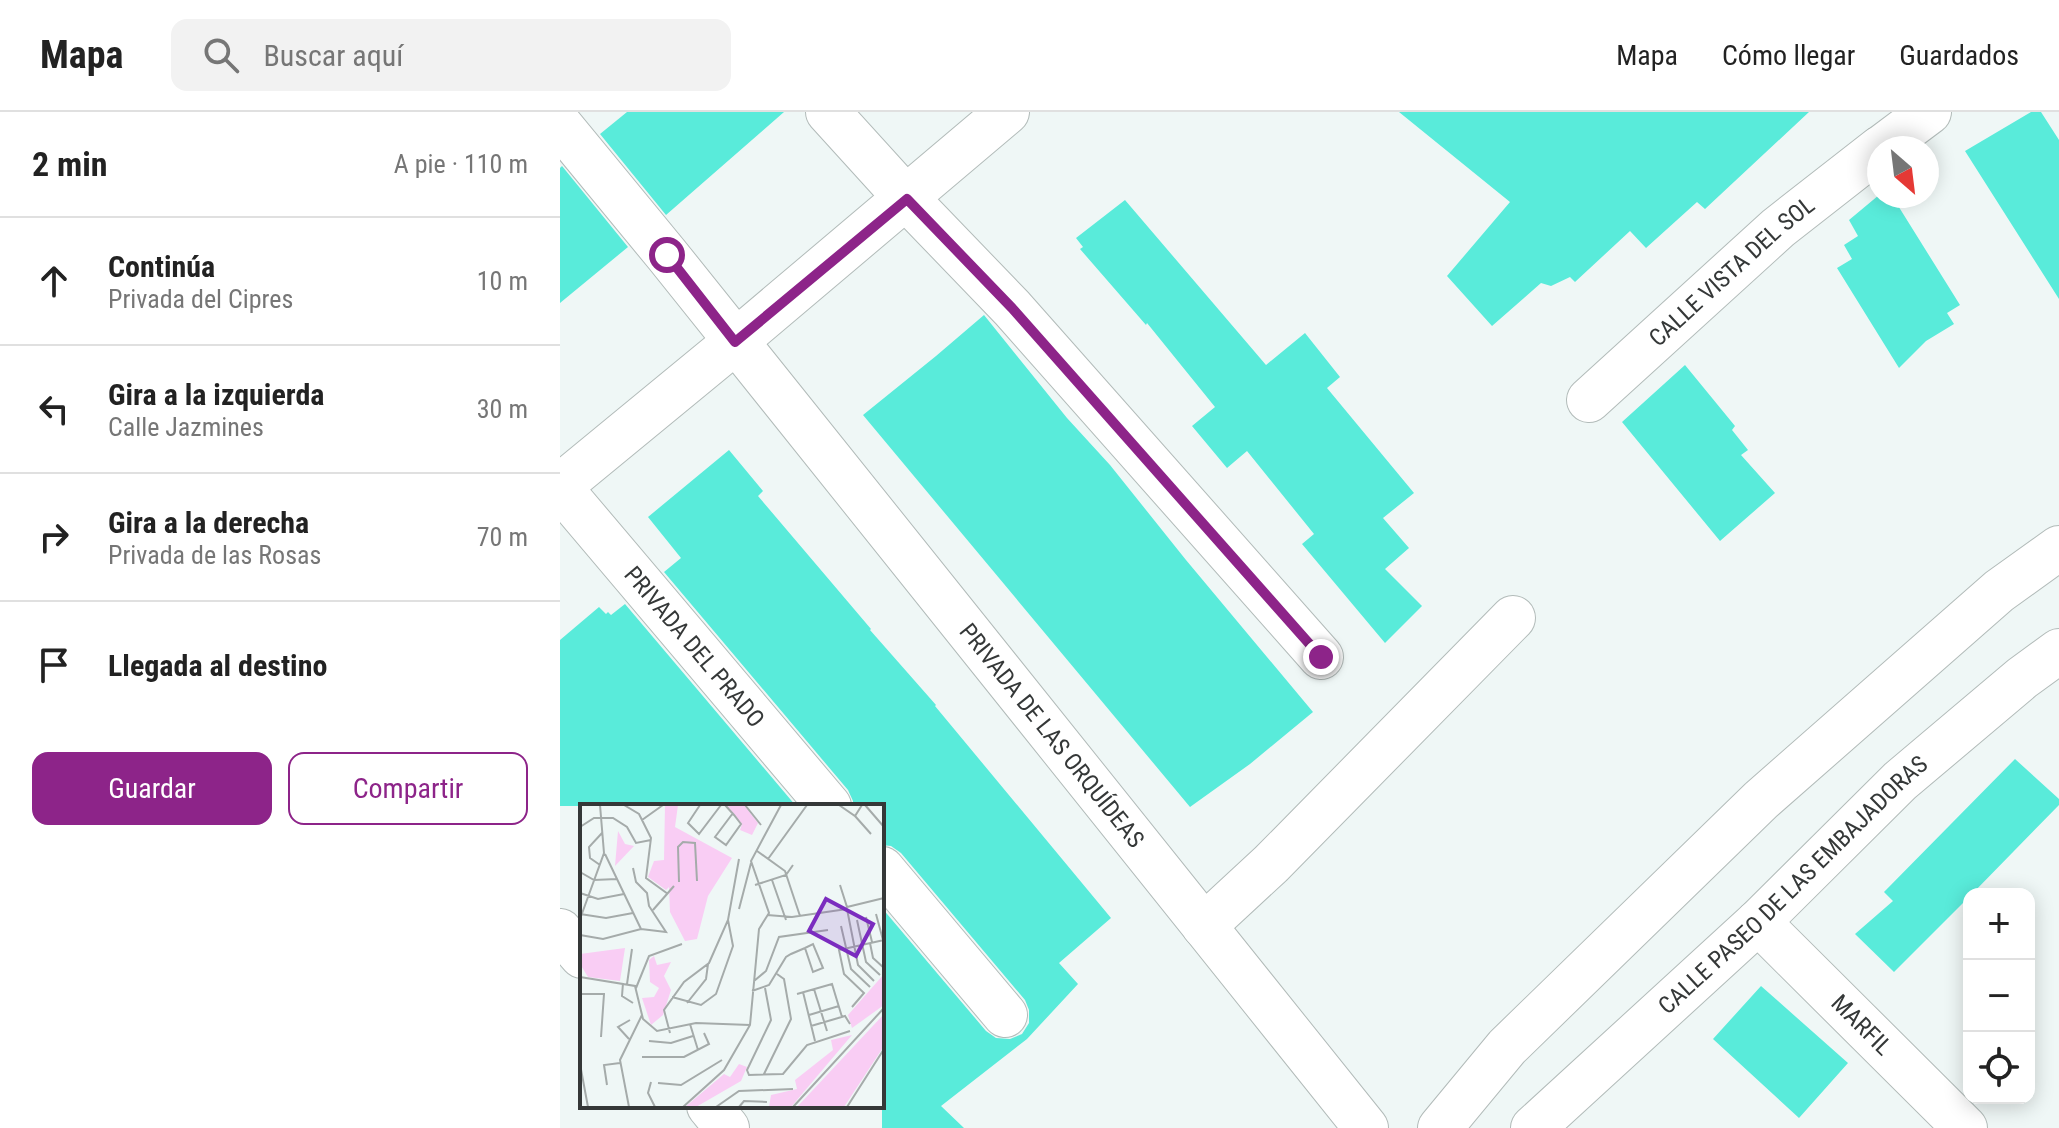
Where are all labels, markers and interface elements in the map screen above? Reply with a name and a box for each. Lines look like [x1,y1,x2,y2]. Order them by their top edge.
search box [171,19,731,91]
text: Mapa [40,33,123,77]
icon: search [199,33,243,77]
text: Buscar aquí [263,38,403,73]
text: Mapa [1616,39,1678,72]
text: Cómo llegar [1722,39,1855,72]
text: Guardados [1899,39,2019,72]
north arrow [1867,136,1939,208]
text: 2 min [32,144,108,184]
text: A pie · 110 m [394,149,528,179]
street label: CALLE VISTA DEL SOL [1643,191,1820,352]
route start [649,237,685,273]
text: Continúa [108,249,215,284]
icon: ahead [32,259,76,303]
text: 10 m [477,266,528,296]
text: Privada del Cipres [108,284,293,314]
text: Gira a la izquierda [108,377,324,412]
icon: left [32,387,76,431]
text: 30 m [477,394,528,424]
text: Calle Jazmines [108,412,264,442]
text: Gira a la derecha [108,505,309,540]
icon: right [32,515,76,559]
text: 70 m [477,522,528,552]
text: Privada de las Rosas [108,540,321,570]
street label: PRIVADA DEL PRADO [618,561,770,733]
street label: PRIVADA DE LAS ORQUÍDEAS [954,618,1150,853]
route end [1303,639,1339,675]
icon: arrive [32,643,76,687]
text: Llegada al destino [108,648,327,683]
street label: CALLE PASEO DE LAS EMBAJADORAS [1653,750,1933,1020]
button: Guardar [32,752,272,825]
button: Compartir [288,752,528,825]
inset map [580,804,884,1108]
map controls [1963,888,2035,1104]
button: + [1963,888,2035,960]
button: − [1963,960,2035,1032]
street label: MARFIL [1825,989,1898,1061]
button: locate [1963,1032,2035,1104]

